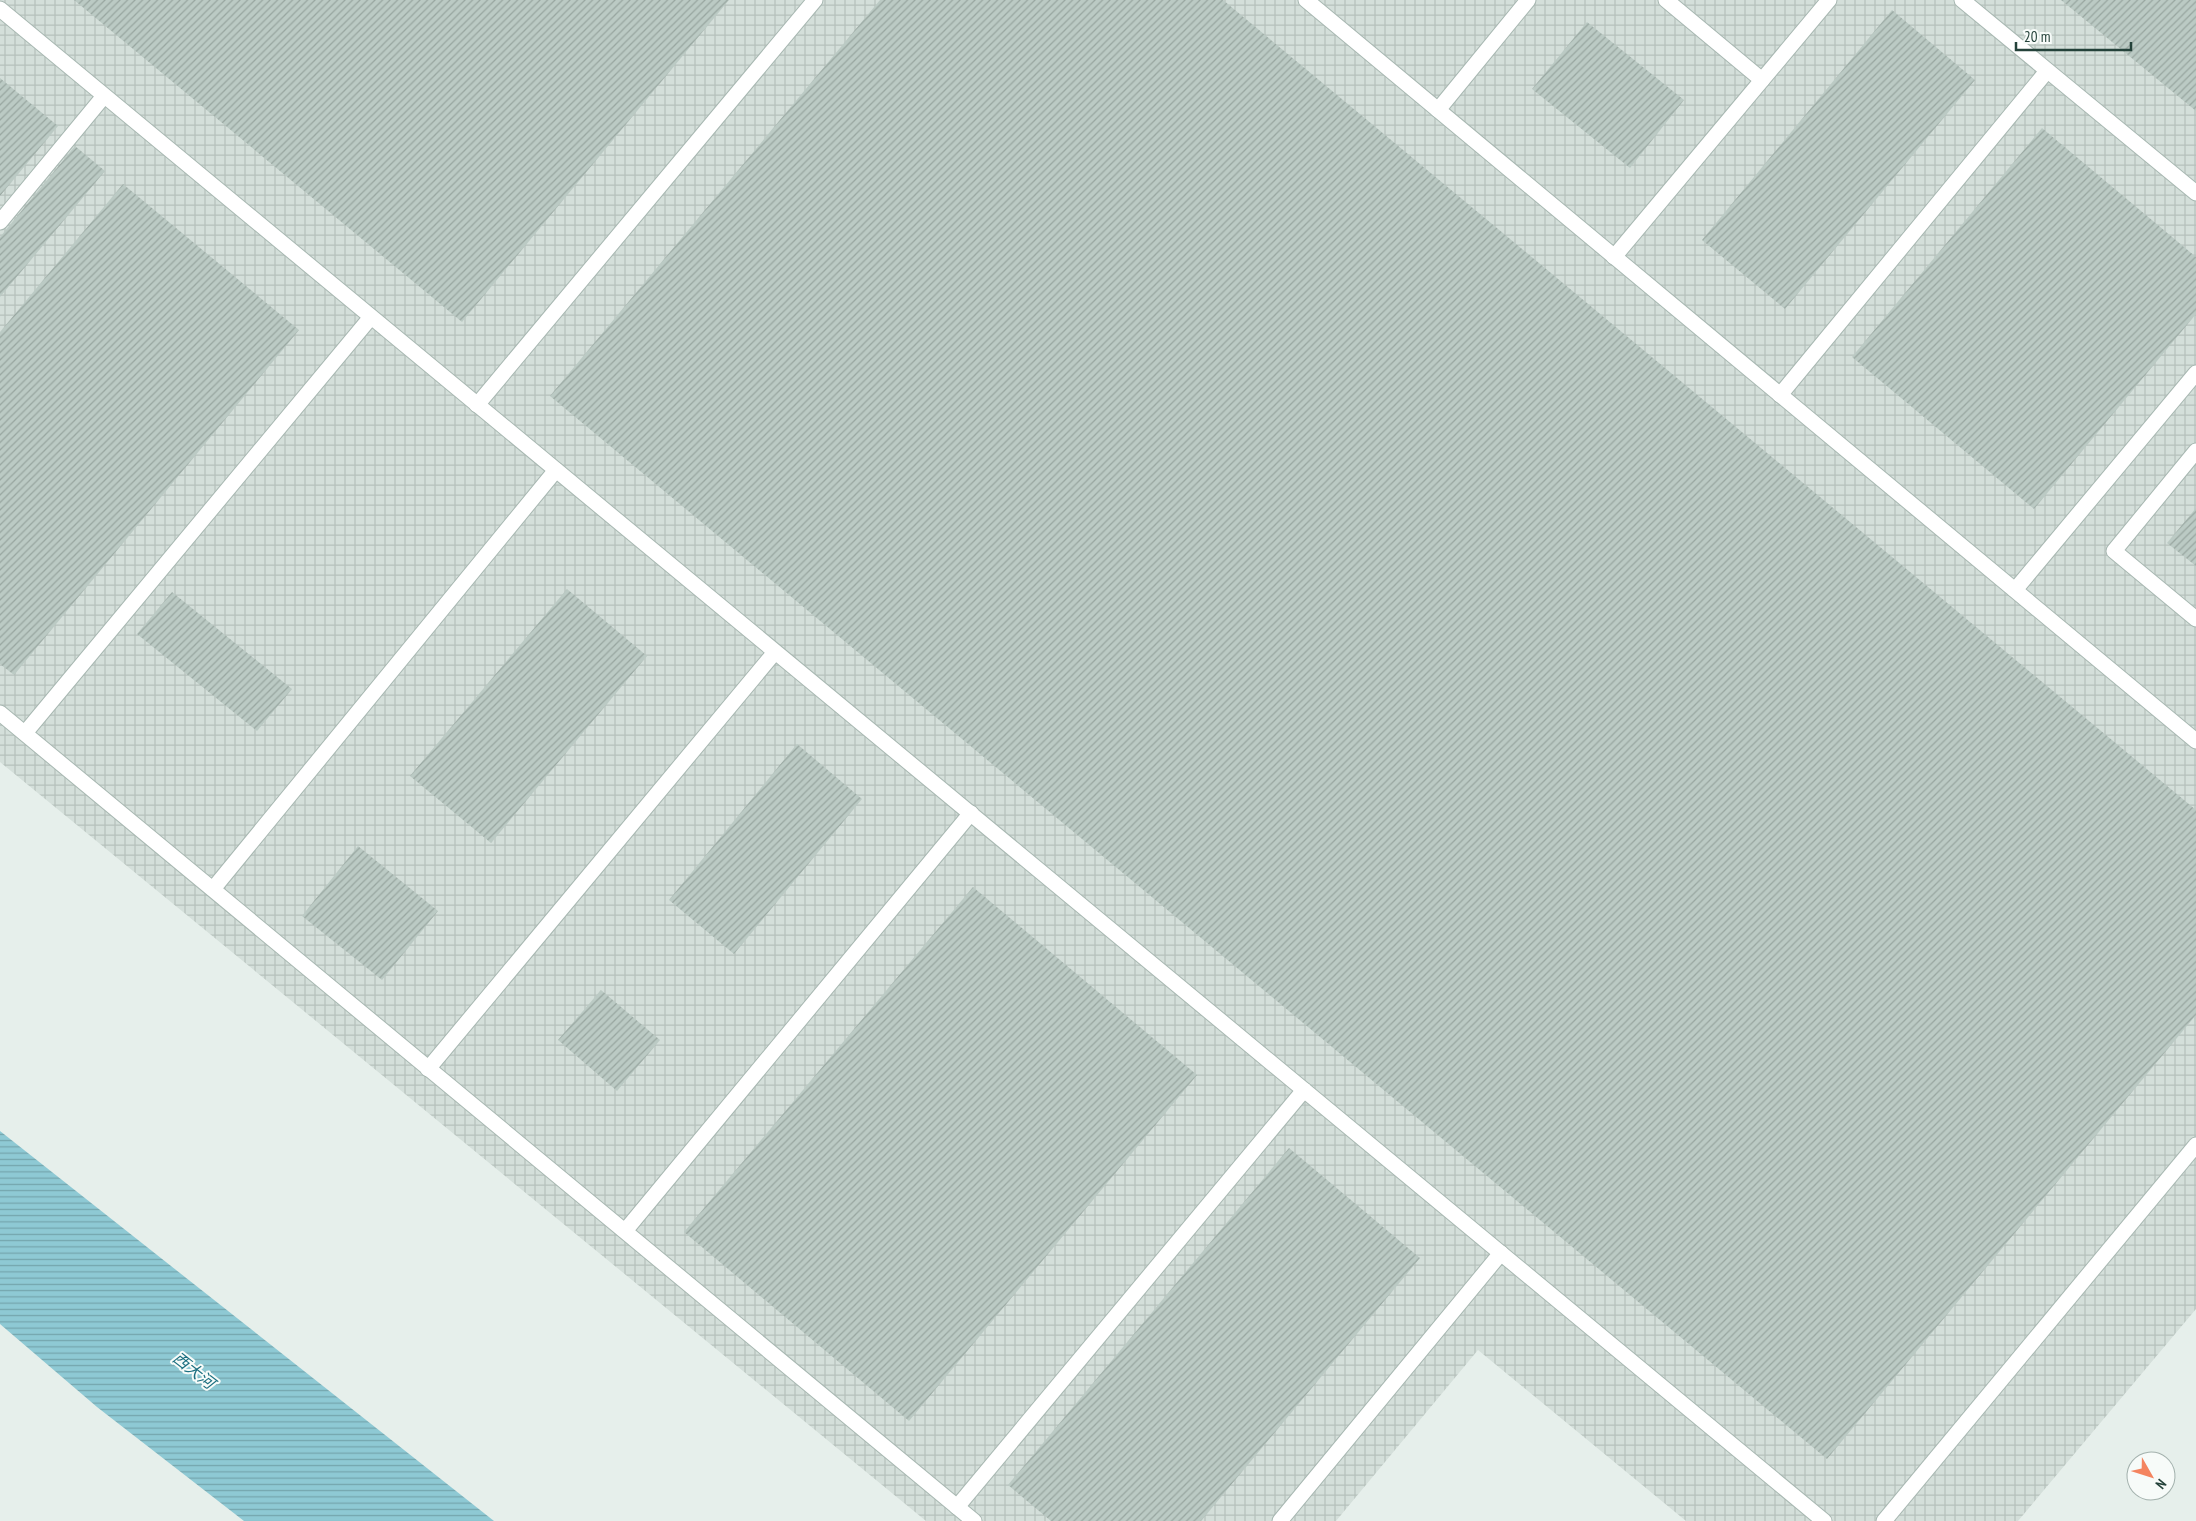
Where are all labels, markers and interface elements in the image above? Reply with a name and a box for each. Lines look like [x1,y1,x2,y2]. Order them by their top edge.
scale bar [2016,20,2131,52]
text: 20 m [2024,27,2050,46]
water label: 西大河 [169,1347,221,1394]
north arrow [2126,1451,2176,1501]
text: N [2152,1476,2170,1493]

